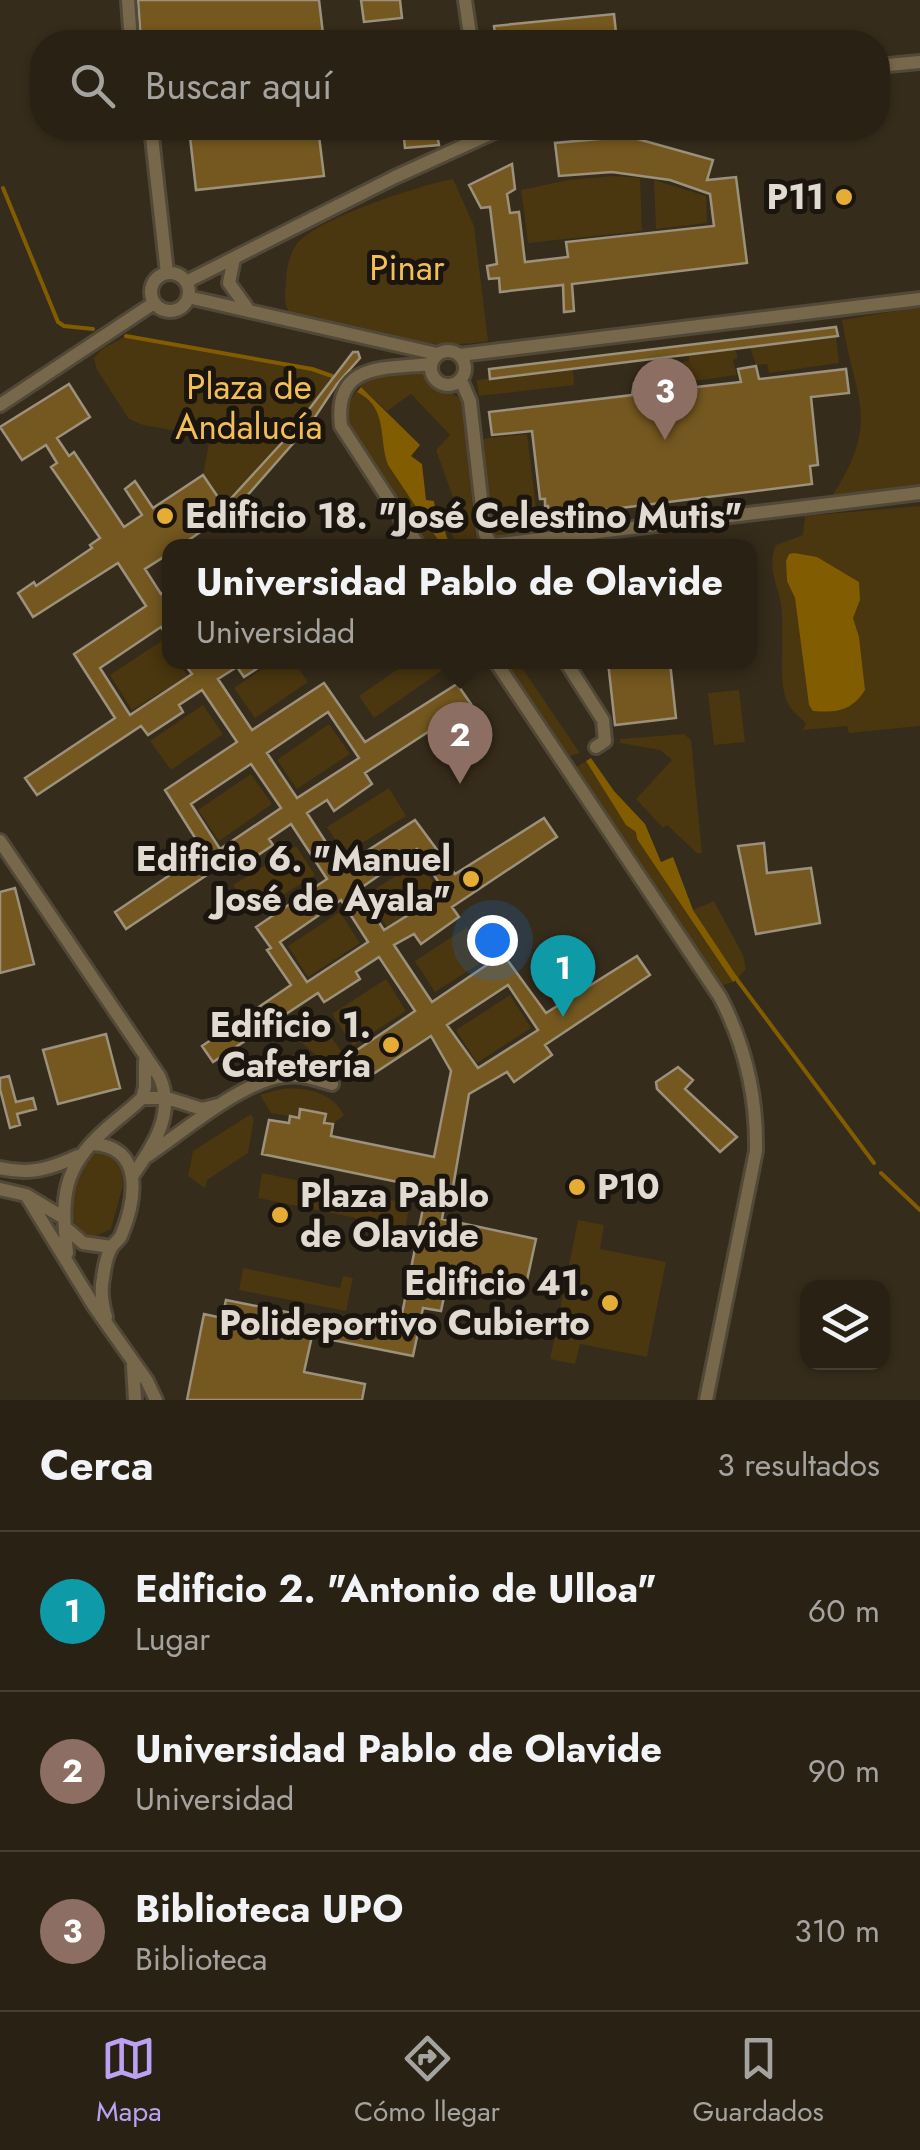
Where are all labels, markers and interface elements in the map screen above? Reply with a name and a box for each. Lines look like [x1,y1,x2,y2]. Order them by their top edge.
search box [30,30,890,140]
icon: search [65,58,120,113]
text: Buscar aquí [145,58,332,113]
place label: P11 [767,172,824,222]
marker: P11 [833,186,855,208]
park label: Pinar [369,243,445,293]
pin: 3 [632,358,698,440]
park label: Plaza de Andalucía [175,362,323,452]
place label: Edificio 18. "José Celestino Mutis" [185,491,742,541]
marker: Edificio 18. "José Celestino Mutis" [154,505,176,527]
popup [162,539,757,669]
text: Universidad Pablo de Olavide [196,554,723,609]
text: Universidad [196,609,355,655]
pin: 2 [428,702,492,784]
place label: Edificio 6. "Manuel José de Ayala" [136,834,451,924]
marker: Edificio 6. "Manuel José de Ayala" [460,868,482,890]
your location [467,915,518,966]
pin: 1 [530,934,596,1017]
place label: Edificio 1. Cafetería [210,1000,371,1090]
marker: Edificio 1. Cafetería [380,1034,402,1056]
place label: P10 [597,1162,660,1212]
place label: Plaza Pablo de Olavide [300,1170,489,1260]
marker: P10 [566,1176,588,1198]
marker: Plaza Pablo de Olavide [269,1204,291,1226]
place label: Edificio 41. Polideportivo Cubierto [219,1258,590,1348]
map controls [800,1280,890,1370]
button: layers [800,1280,890,1370]
marker: Edificio 41. Polideportivo Cubierto [599,1292,621,1314]
text: Cerca [40,1435,154,1496]
text: 3 resultados [717,1442,880,1488]
text: Edificio 2. "Antonio de Ulloa" [135,1561,657,1616]
text: 1 [64,1588,81,1634]
text: 60 m [808,1588,880,1634]
text: Lugar [135,1616,210,1662]
text: Universidad Pablo de Olavide [135,1721,662,1776]
text: 2 [62,1748,83,1794]
text: 90 m [808,1748,880,1794]
text: Universidad [135,1776,294,1822]
text: Biblioteca UPO [135,1881,403,1936]
text: 3 [63,1908,82,1954]
text: 310 m [794,1908,880,1954]
text: Biblioteca [135,1936,267,1982]
tab: Mapa [96,2031,162,2132]
tab: Cómo llegar [354,2031,500,2132]
tab: Guardados [692,2031,824,2132]

